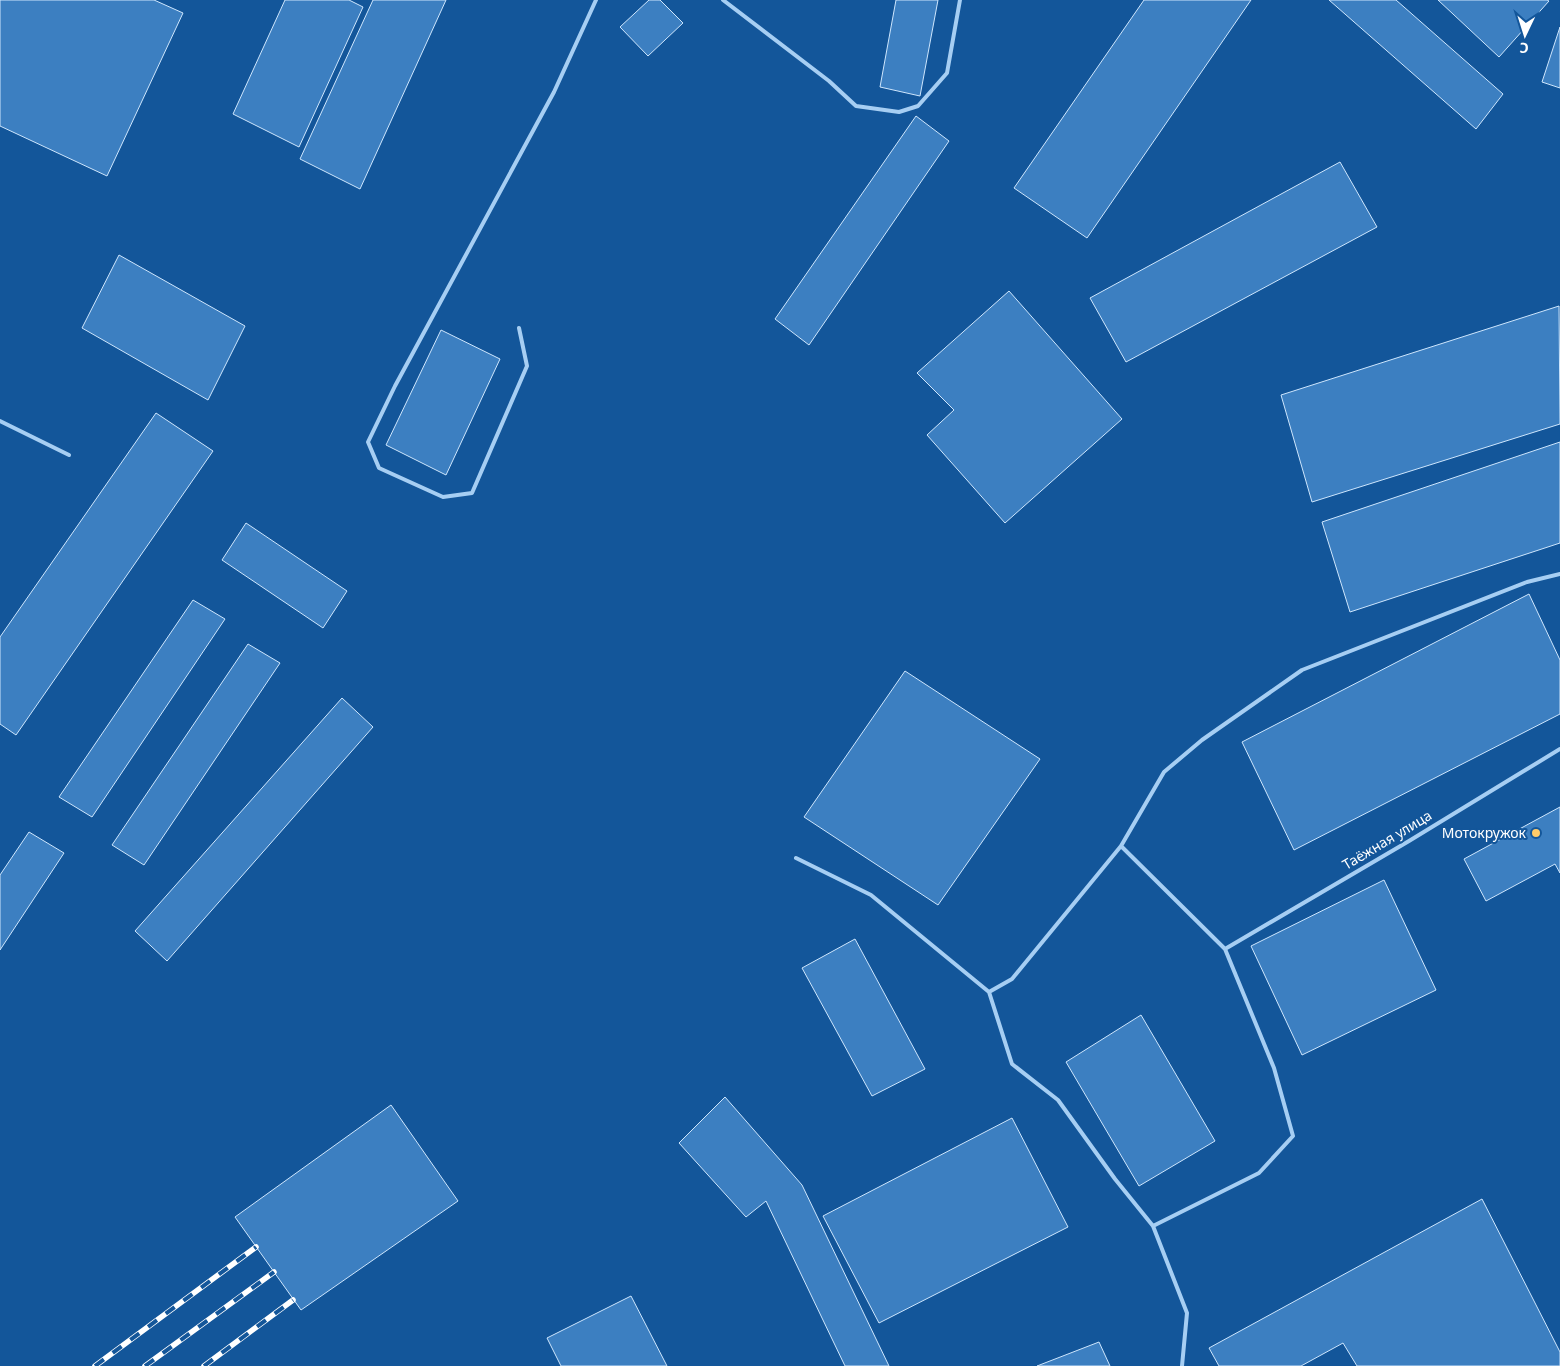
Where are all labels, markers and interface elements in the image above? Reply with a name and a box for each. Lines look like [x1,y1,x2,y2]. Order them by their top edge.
north arrow [1500,10,1550,60]
text: С [1519,39,1529,58]
street label: Таёжная улица [1339,805,1435,874]
place label: Мотокружок [1442,823,1527,842]
marker: Мотокружок [1530,827,1542,839]

